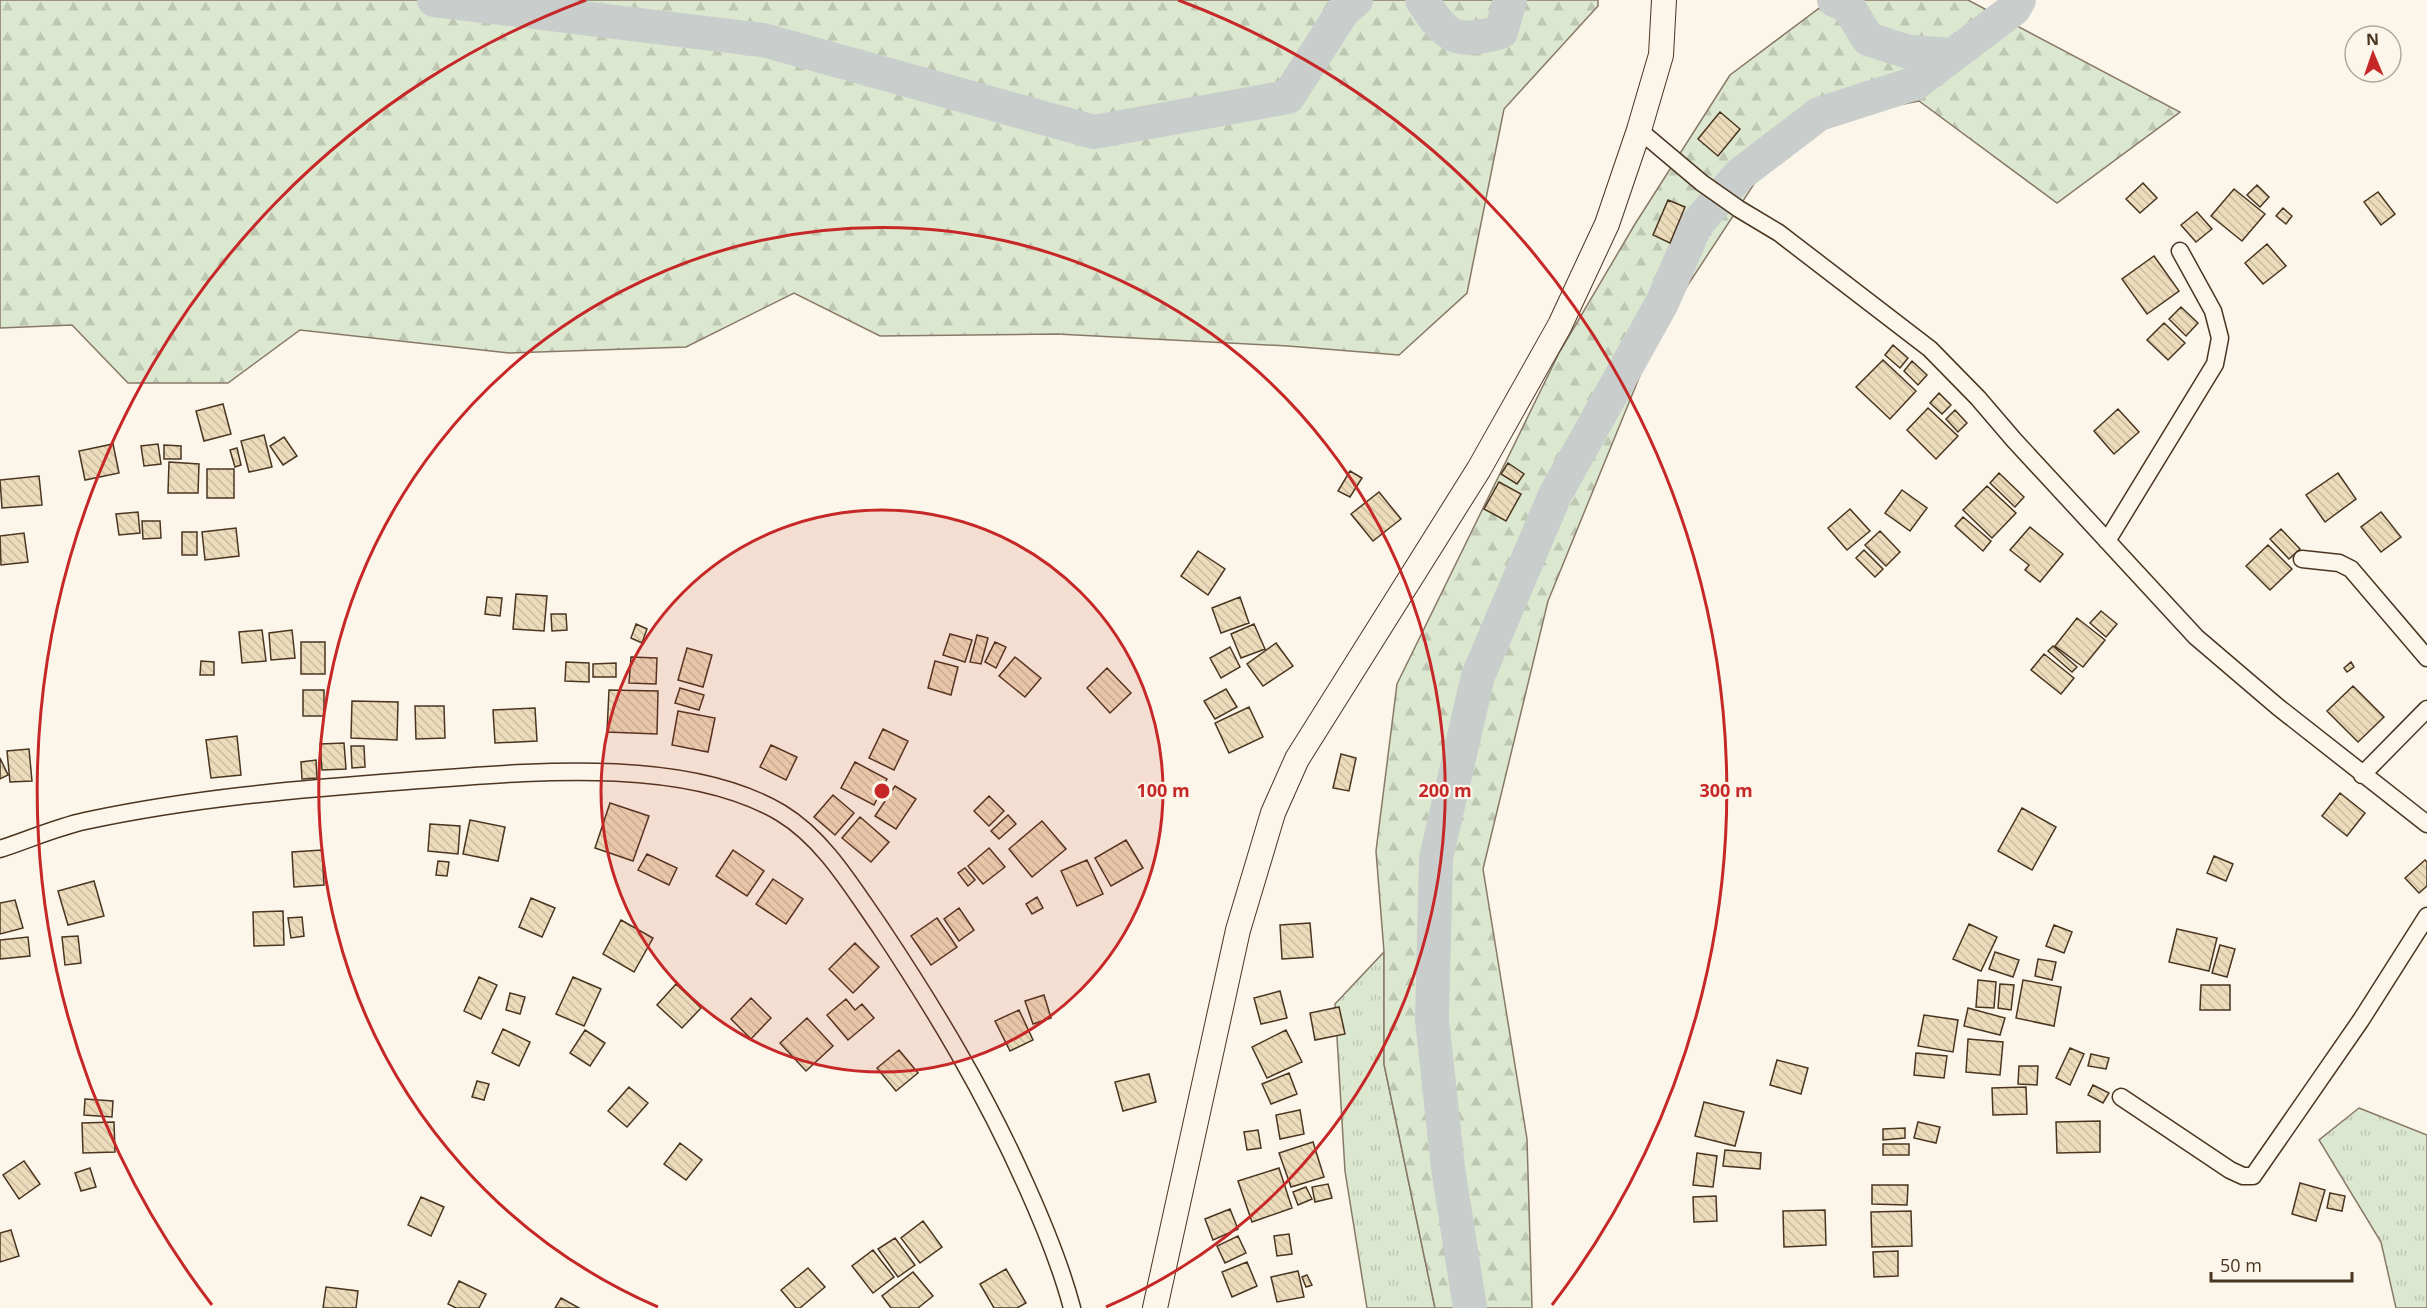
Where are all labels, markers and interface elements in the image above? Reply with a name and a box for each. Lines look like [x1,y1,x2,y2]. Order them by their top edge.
north arrow [2343,24,2403,84]
text: N [2366,28,2379,50]
text: 100 m [1136,778,1190,802]
text: 200 m [1418,778,1472,802]
text: 300 m [1699,778,1753,802]
centre of rings [872,781,892,801]
scale bar [2211,1245,2352,1283]
text: 50 m [2220,1253,2262,1277]

